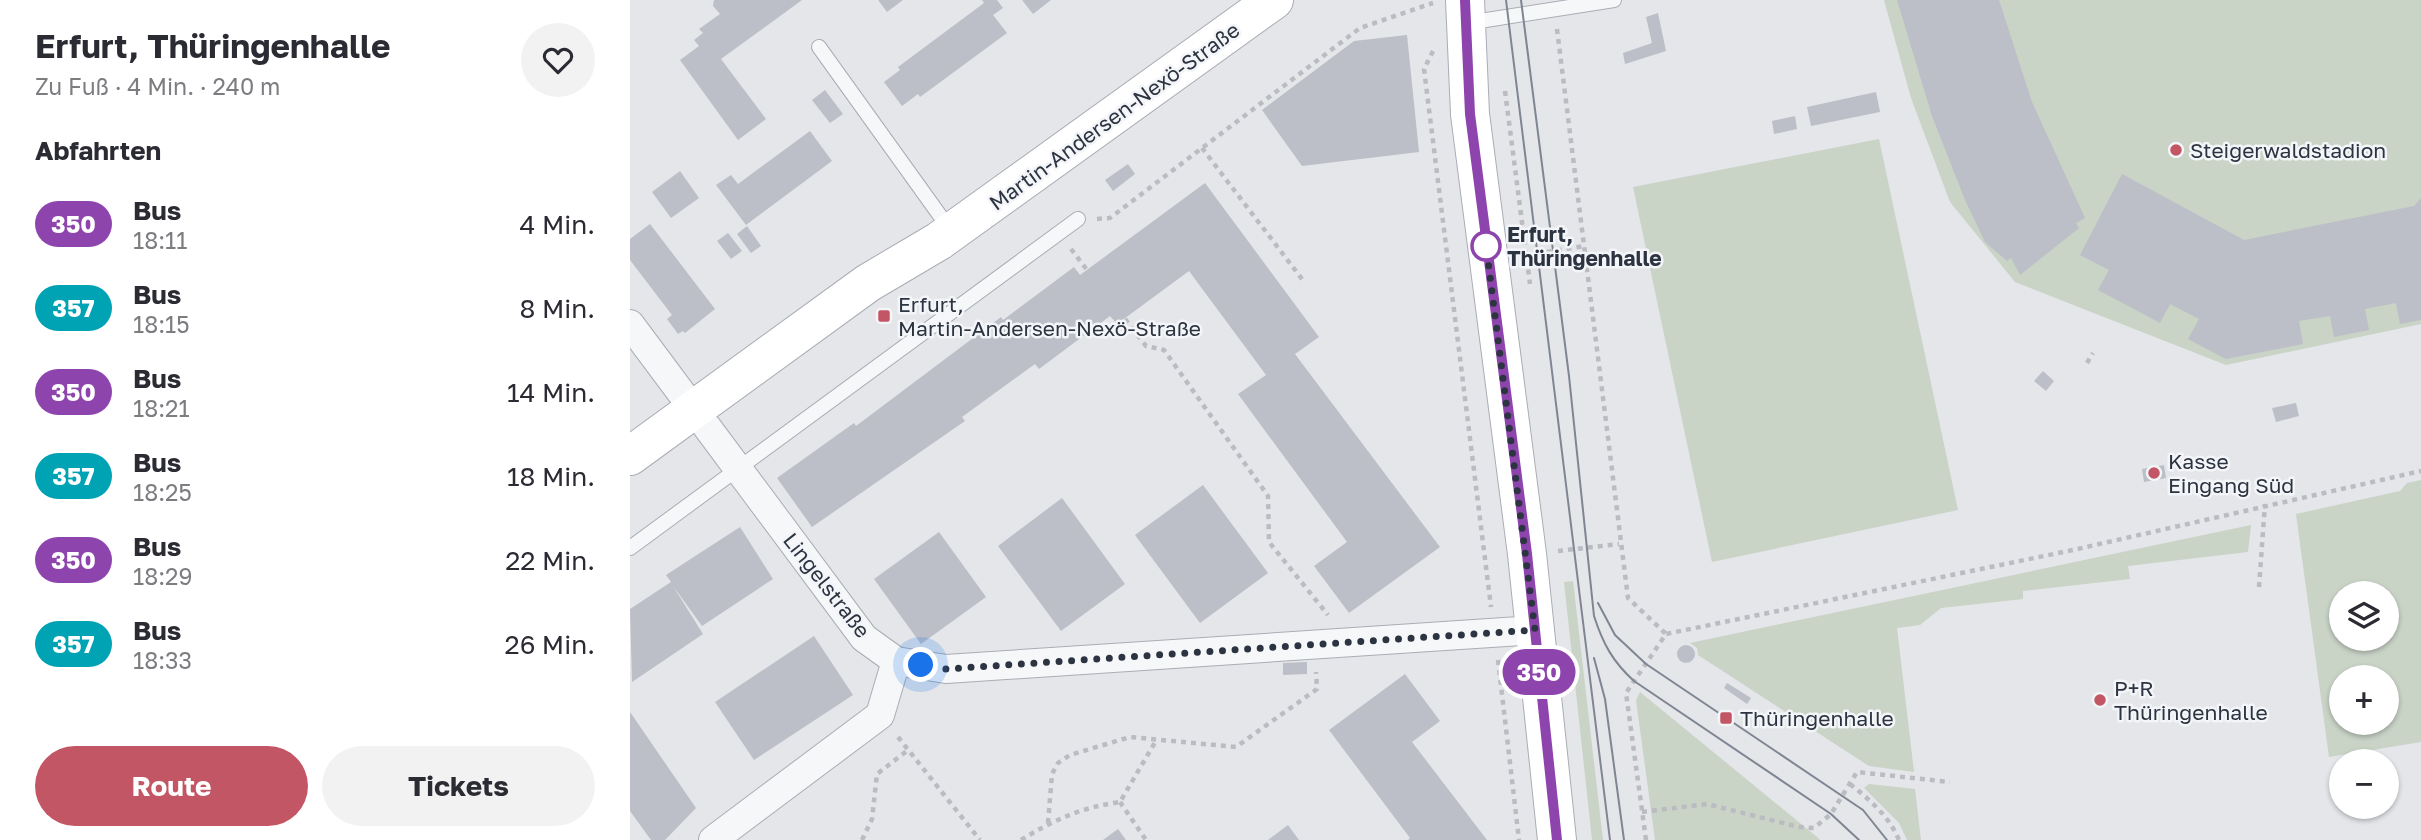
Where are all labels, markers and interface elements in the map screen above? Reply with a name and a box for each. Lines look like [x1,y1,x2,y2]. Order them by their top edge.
street label: Martin-Andersen-Nexö-Straße [984,16,1244,216]
button: heart [521,23,595,97]
text: Erfurt, Thüringenhalle [35,26,390,65]
text: Zu Fuß · 4 Min. · 240 m [35,72,280,100]
text: Abfahrten [35,135,161,166]
place label: Steigerwaldstadion [2190,137,2386,163]
marker: Steigerwaldstadion [2168,142,2184,158]
text: Bus [133,195,181,226]
text: 350 [51,209,96,238]
text: 4 Min. [520,209,595,240]
place label: Erfurt, Thüringenhalle [1507,221,1662,271]
text: 18:11 [133,226,187,254]
marker: Erfurt, Thüringenhalle [1471,231,1501,261]
text: Bus [133,279,181,310]
place label: Erfurt, Martin-Andersen-Nexö-Straße [898,291,1201,341]
text: 357 [52,293,95,322]
text: 8 Min. [520,293,595,324]
marker: Erfurt, Martin-Andersen-Nexö-Straße [876,308,892,324]
text: 18:15 [133,310,190,338]
text: Bus [133,363,181,394]
text: 350 [51,377,96,406]
text: 14 Min. [507,377,595,408]
text: 18:21 [133,394,190,422]
text: Bus [133,447,181,478]
place label: Kasse Eingang Süd [2168,448,2294,498]
text: 357 [52,461,95,490]
text: 18 Min. [507,461,595,492]
marker: Kasse Eingang Süd [2146,465,2162,481]
text: 18:25 [133,478,192,506]
street label: Lingelstraße [778,527,876,643]
text: Bus [133,531,181,562]
text: 350 [51,545,96,574]
text: 22 Min. [505,545,595,576]
text: 18:29 [133,562,192,590]
map controls [2329,581,2399,819]
button: layers [2329,581,2399,651]
text: Bus [133,615,181,646]
text: 357 [52,629,95,658]
text: 26 Min. [505,629,595,660]
text: 18:33 [133,646,192,674]
your location [903,647,938,682]
line badge: 350 [1499,649,1579,695]
text: 350 [1517,657,1561,686]
button: + [2329,665,2399,735]
place label: P+R Thüringenhalle [2114,675,2268,725]
marker: P+R Thüringenhalle [2092,692,2108,708]
place label: Thüringenhalle [1740,705,1894,731]
marker: Thüringenhalle [1718,710,1734,726]
button: Route [35,746,308,826]
button: Tickets [322,746,595,826]
button: − [2329,749,2399,819]

